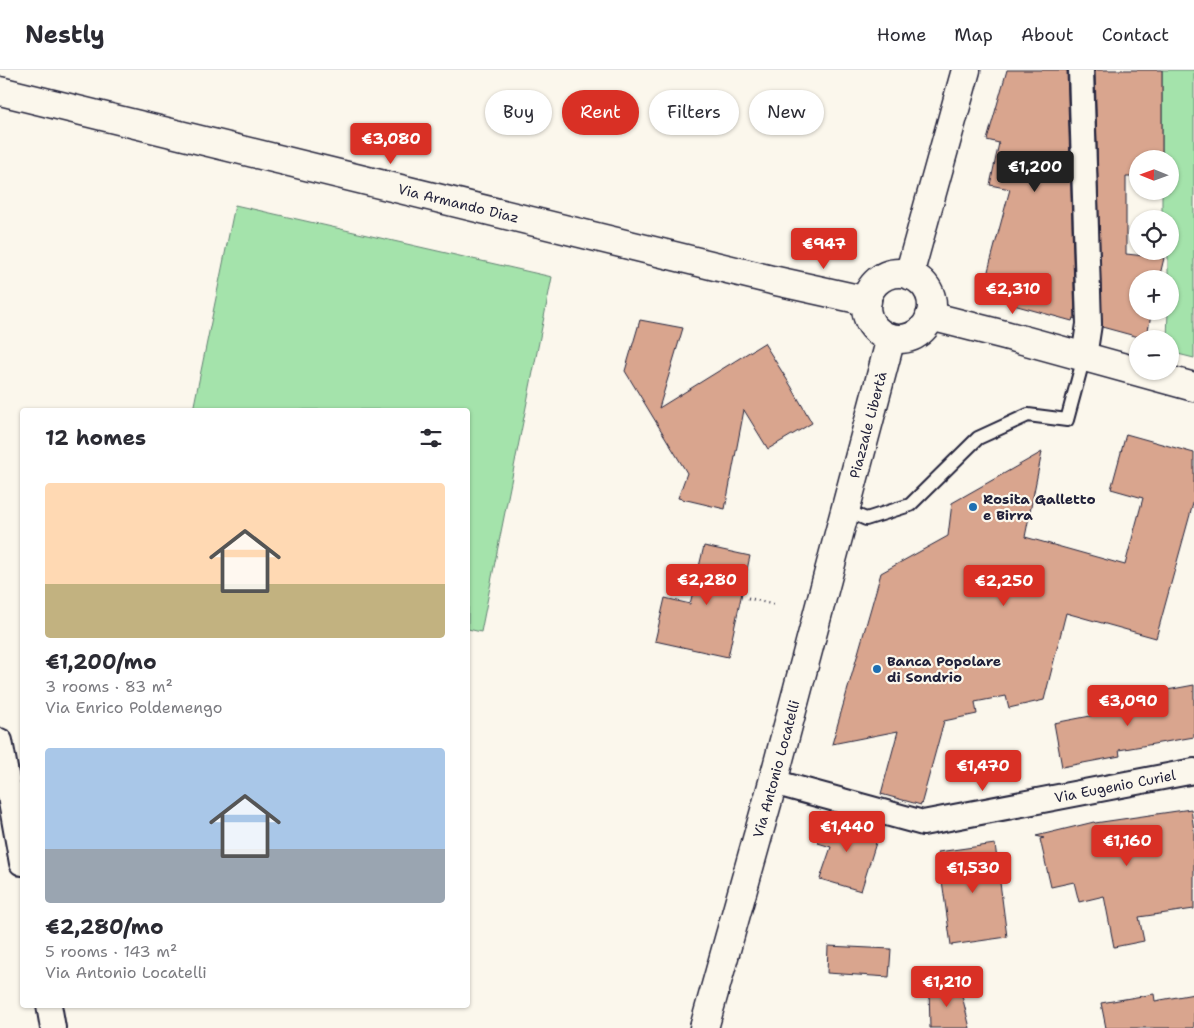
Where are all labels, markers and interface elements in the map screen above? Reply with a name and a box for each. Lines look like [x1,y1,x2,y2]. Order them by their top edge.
text: Nestly [25,19,105,51]
text: Home [877,23,926,47]
text: Map [954,23,993,47]
text: About [1021,23,1074,47]
text: Contact [1102,23,1169,47]
chip: Buy [485,90,552,135]
chip: Rent [562,90,639,135]
chip: Filters [649,90,739,135]
chip: New [749,90,824,135]
pin: €3,080 [350,122,432,165]
text: €3,080 [361,128,421,149]
pin: €1,200 [994,150,1076,193]
north arrow [1129,150,1179,200]
map controls [1129,150,1179,380]
text: €1,200 [1008,156,1062,177]
street label: Via Armando Diaz [396,180,521,227]
button: locate [1129,210,1179,260]
pin: €947 [794,228,854,270]
text: €947 [802,233,846,254]
button: + [1129,270,1179,320]
pin: €2,310 [972,272,1054,315]
text: €2,310 [986,278,1040,299]
button: − [1129,330,1179,380]
street label: Piazzale Libertà [845,369,891,480]
text: 12 homes [45,424,146,452]
icon: filters [417,424,445,452]
place label: Rosita Galletto e Birra [983,490,1096,524]
marker: Rosita Galletto e Birra [967,501,979,513]
icon: home [200,516,290,606]
pin: €2,280 [666,564,748,606]
pin: €2,250 [963,564,1045,607]
text: €2,280 [677,569,737,590]
text: €2,250 [975,570,1033,591]
text: €1,200/mo [45,648,157,676]
place label: Banca Popolare di Sondrio [887,652,1001,686]
marker: Banca Popolare di Sondrio [871,663,883,675]
text: 3 rooms · 83 m² [45,676,173,697]
pin: €3,090 [1087,684,1169,727]
text: €3,090 [1098,690,1158,711]
text: Via Enrico Poldemengo [45,697,222,718]
street label: Via Antonio Locatelli [749,698,803,840]
pin: €1,470 [942,750,1024,792]
text: €1,470 [956,755,1010,776]
street label: Via Eugenio Curiel [1053,766,1178,807]
icon: home [200,781,290,871]
pin: €1,440 [806,810,888,853]
text: €1,440 [820,816,874,837]
pin: €1,160 [1086,824,1168,867]
text: €1,160 [1102,830,1152,851]
pin: €1,530 [932,852,1014,894]
text: €1,530 [946,857,1000,878]
text: €2,280/mo [45,913,164,941]
text: 5 rooms · 143 m² [45,941,177,962]
text: Via Antonio Locatelli [45,962,207,983]
pin: €1,210 [906,966,988,1008]
text: €1,210 [922,971,972,992]

